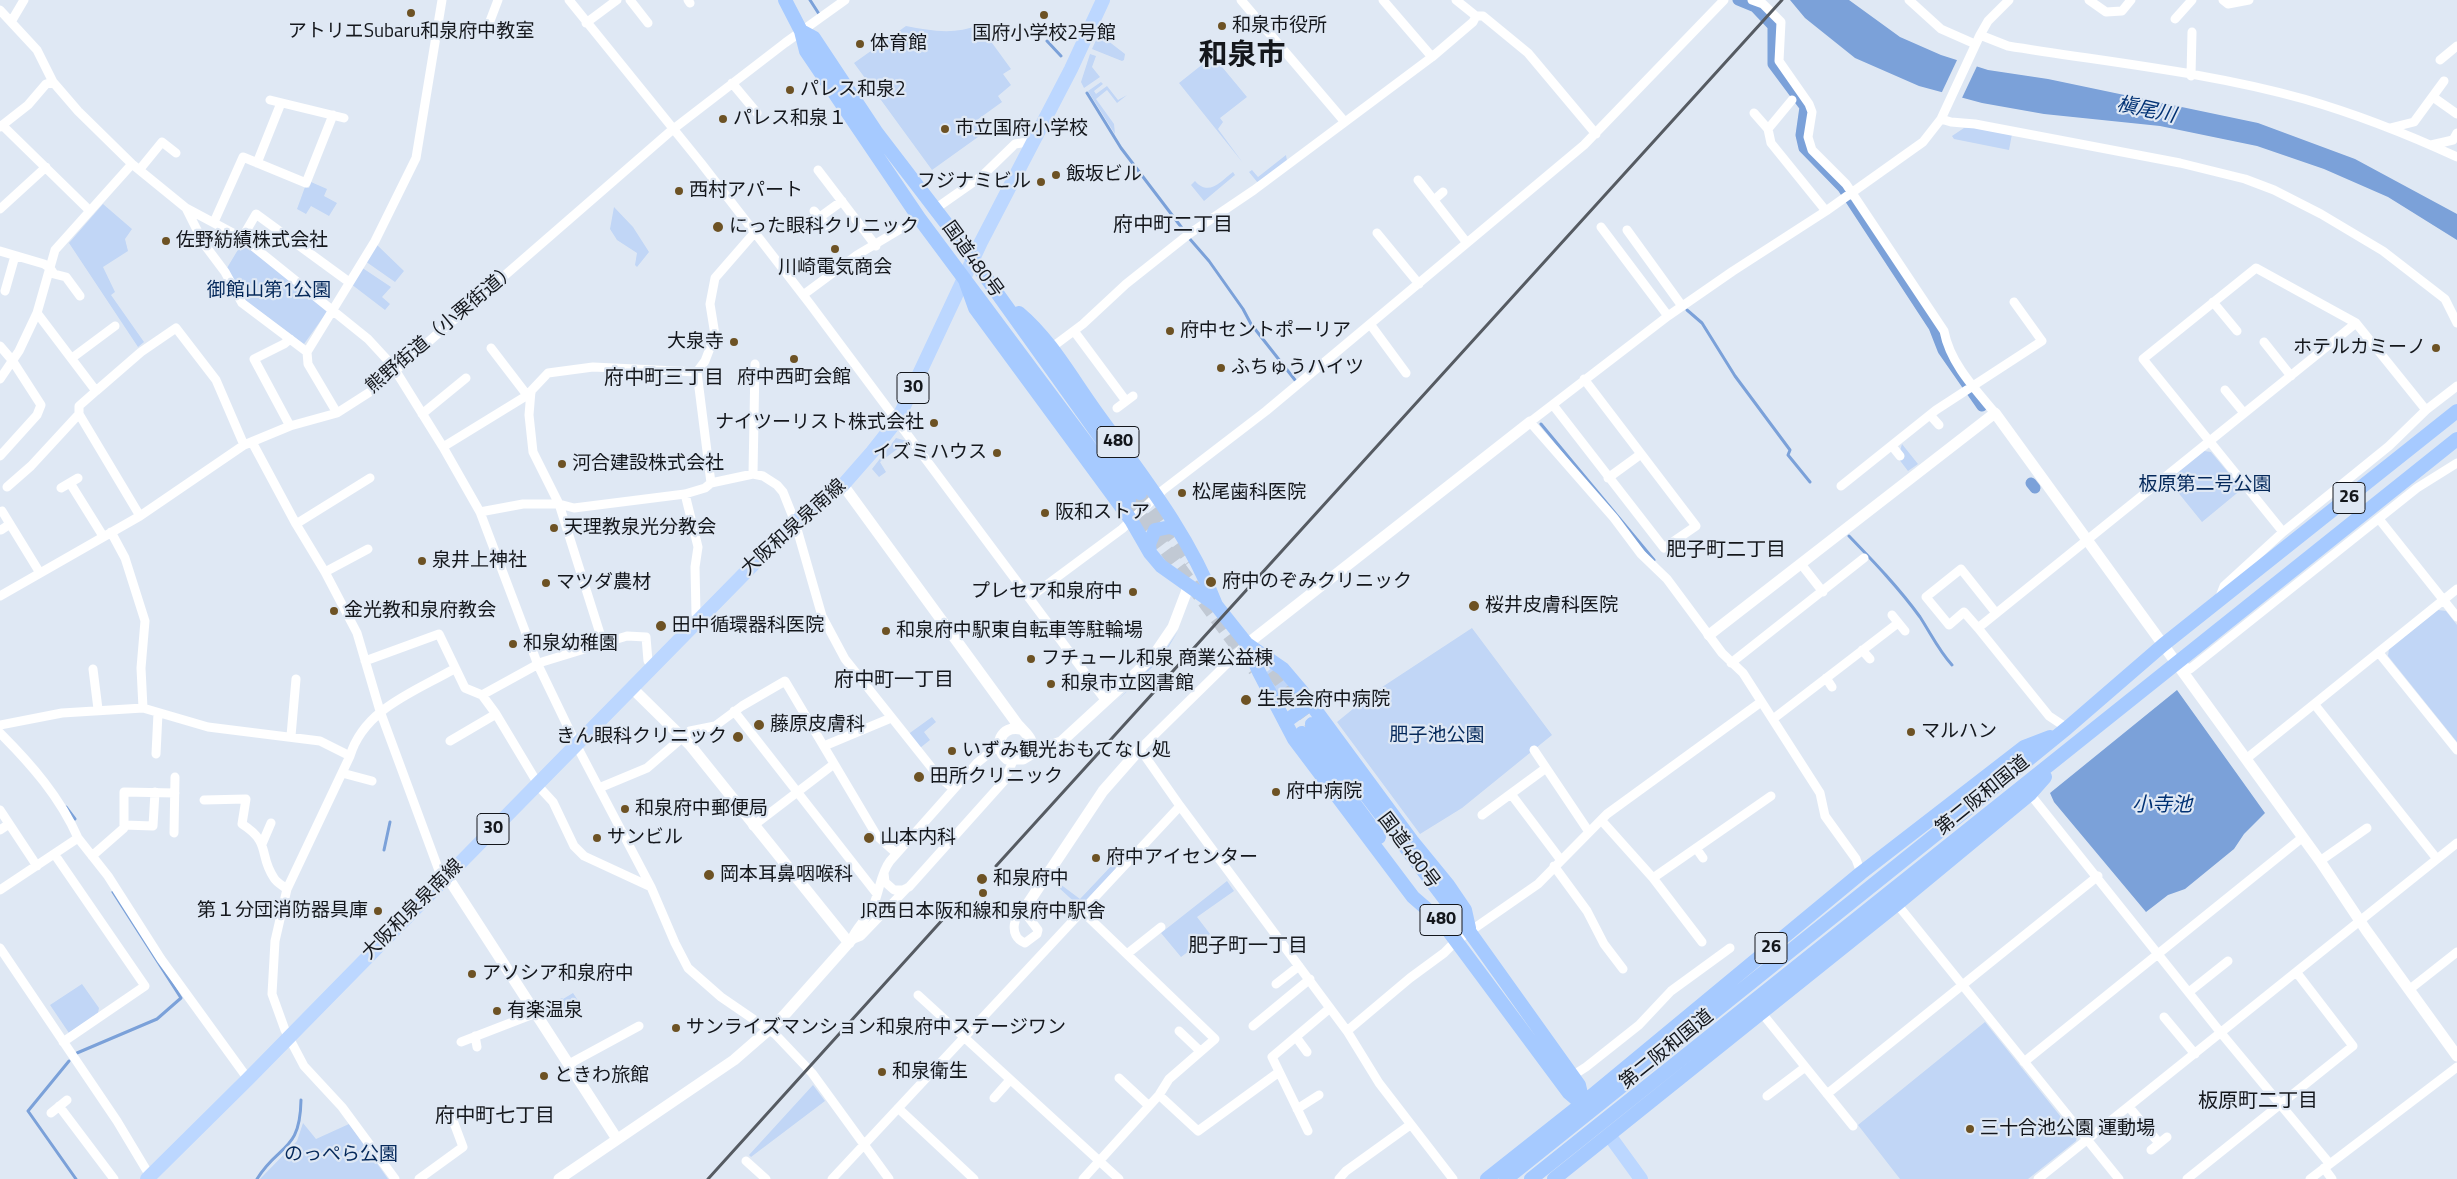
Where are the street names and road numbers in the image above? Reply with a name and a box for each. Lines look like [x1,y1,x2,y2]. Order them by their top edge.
street label: 国道480号 [937,217,1007,303]
street label: 熊野街道（小栗街道） [362,259,522,399]
road number: 30 [897,372,929,403]
road number: 480 [1097,427,1139,458]
street label: 大阪和泉泉南線 [737,475,851,581]
road number: 26 [2333,482,2365,514]
street label: 第二阪和国道 [1932,751,2034,841]
street label: 国道480号 [1372,809,1444,893]
road number: 30 [477,814,509,844]
street label: 大阪和泉泉南線 [358,855,468,965]
road number: 480 [1420,904,1462,936]
road number: 26 [1755,932,1787,964]
street label: 第二阪和国道 [1616,1005,1718,1095]

